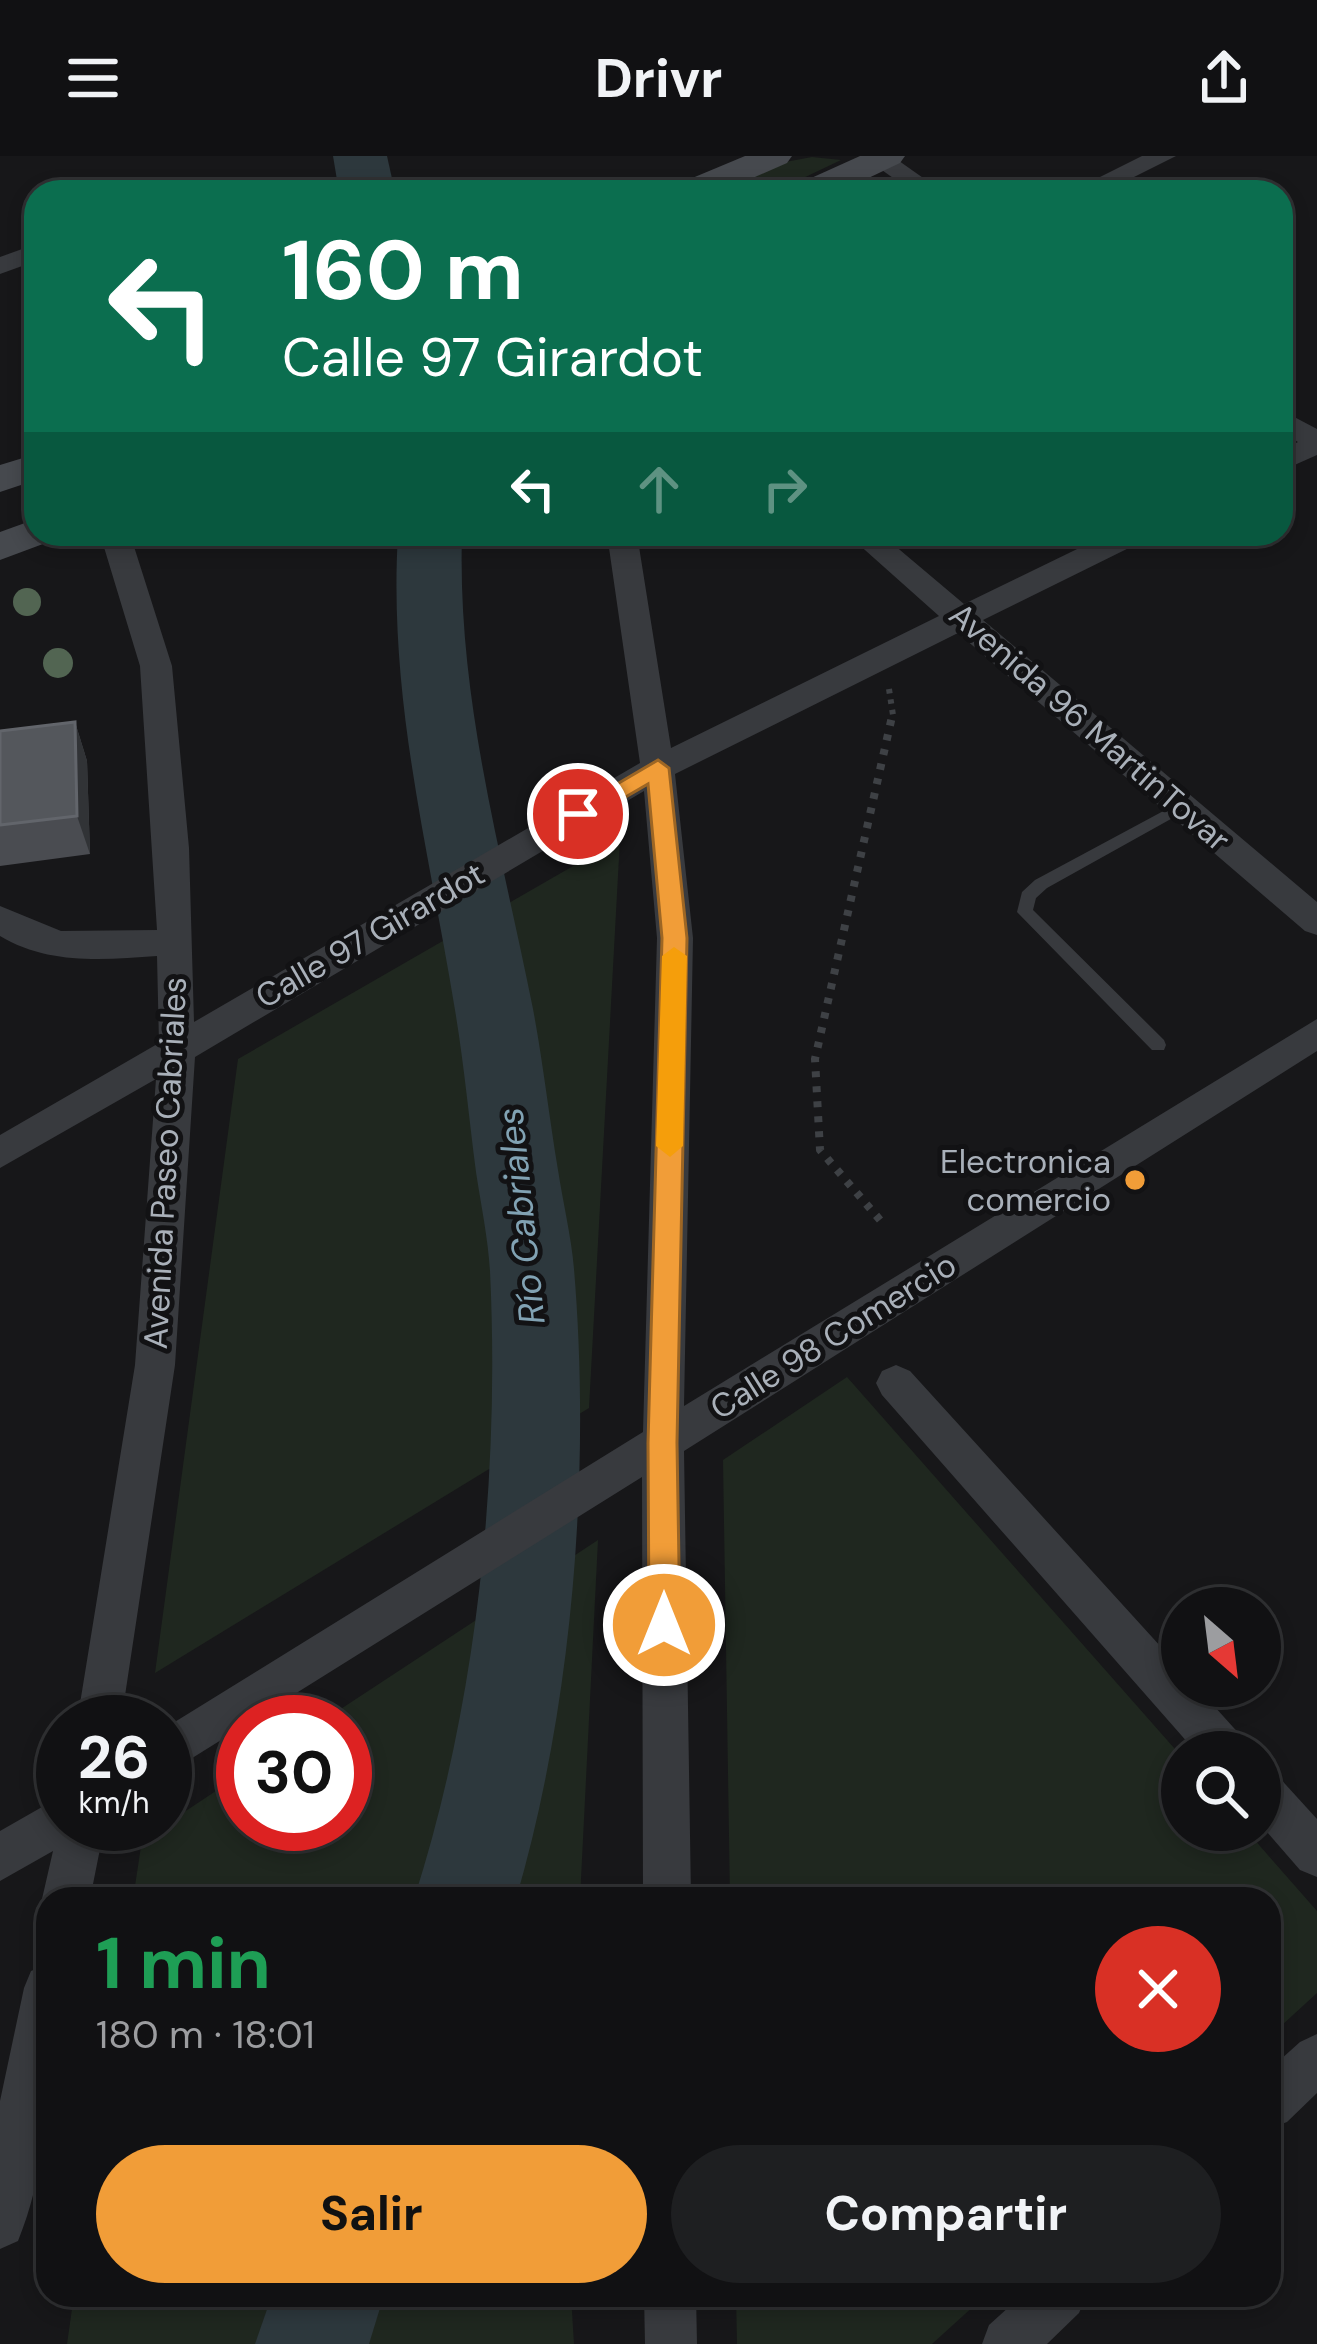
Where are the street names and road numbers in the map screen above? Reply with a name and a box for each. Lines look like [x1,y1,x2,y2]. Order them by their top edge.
street label: Avenida 96 MartinTovar [941,593,1239,861]
street label: Calle 97 Girardot [248,852,492,1018]
street label: Avenida Paseo Cabriales [134,976,196,1350]
street label: Calle 98 Comercio [702,1243,964,1429]

